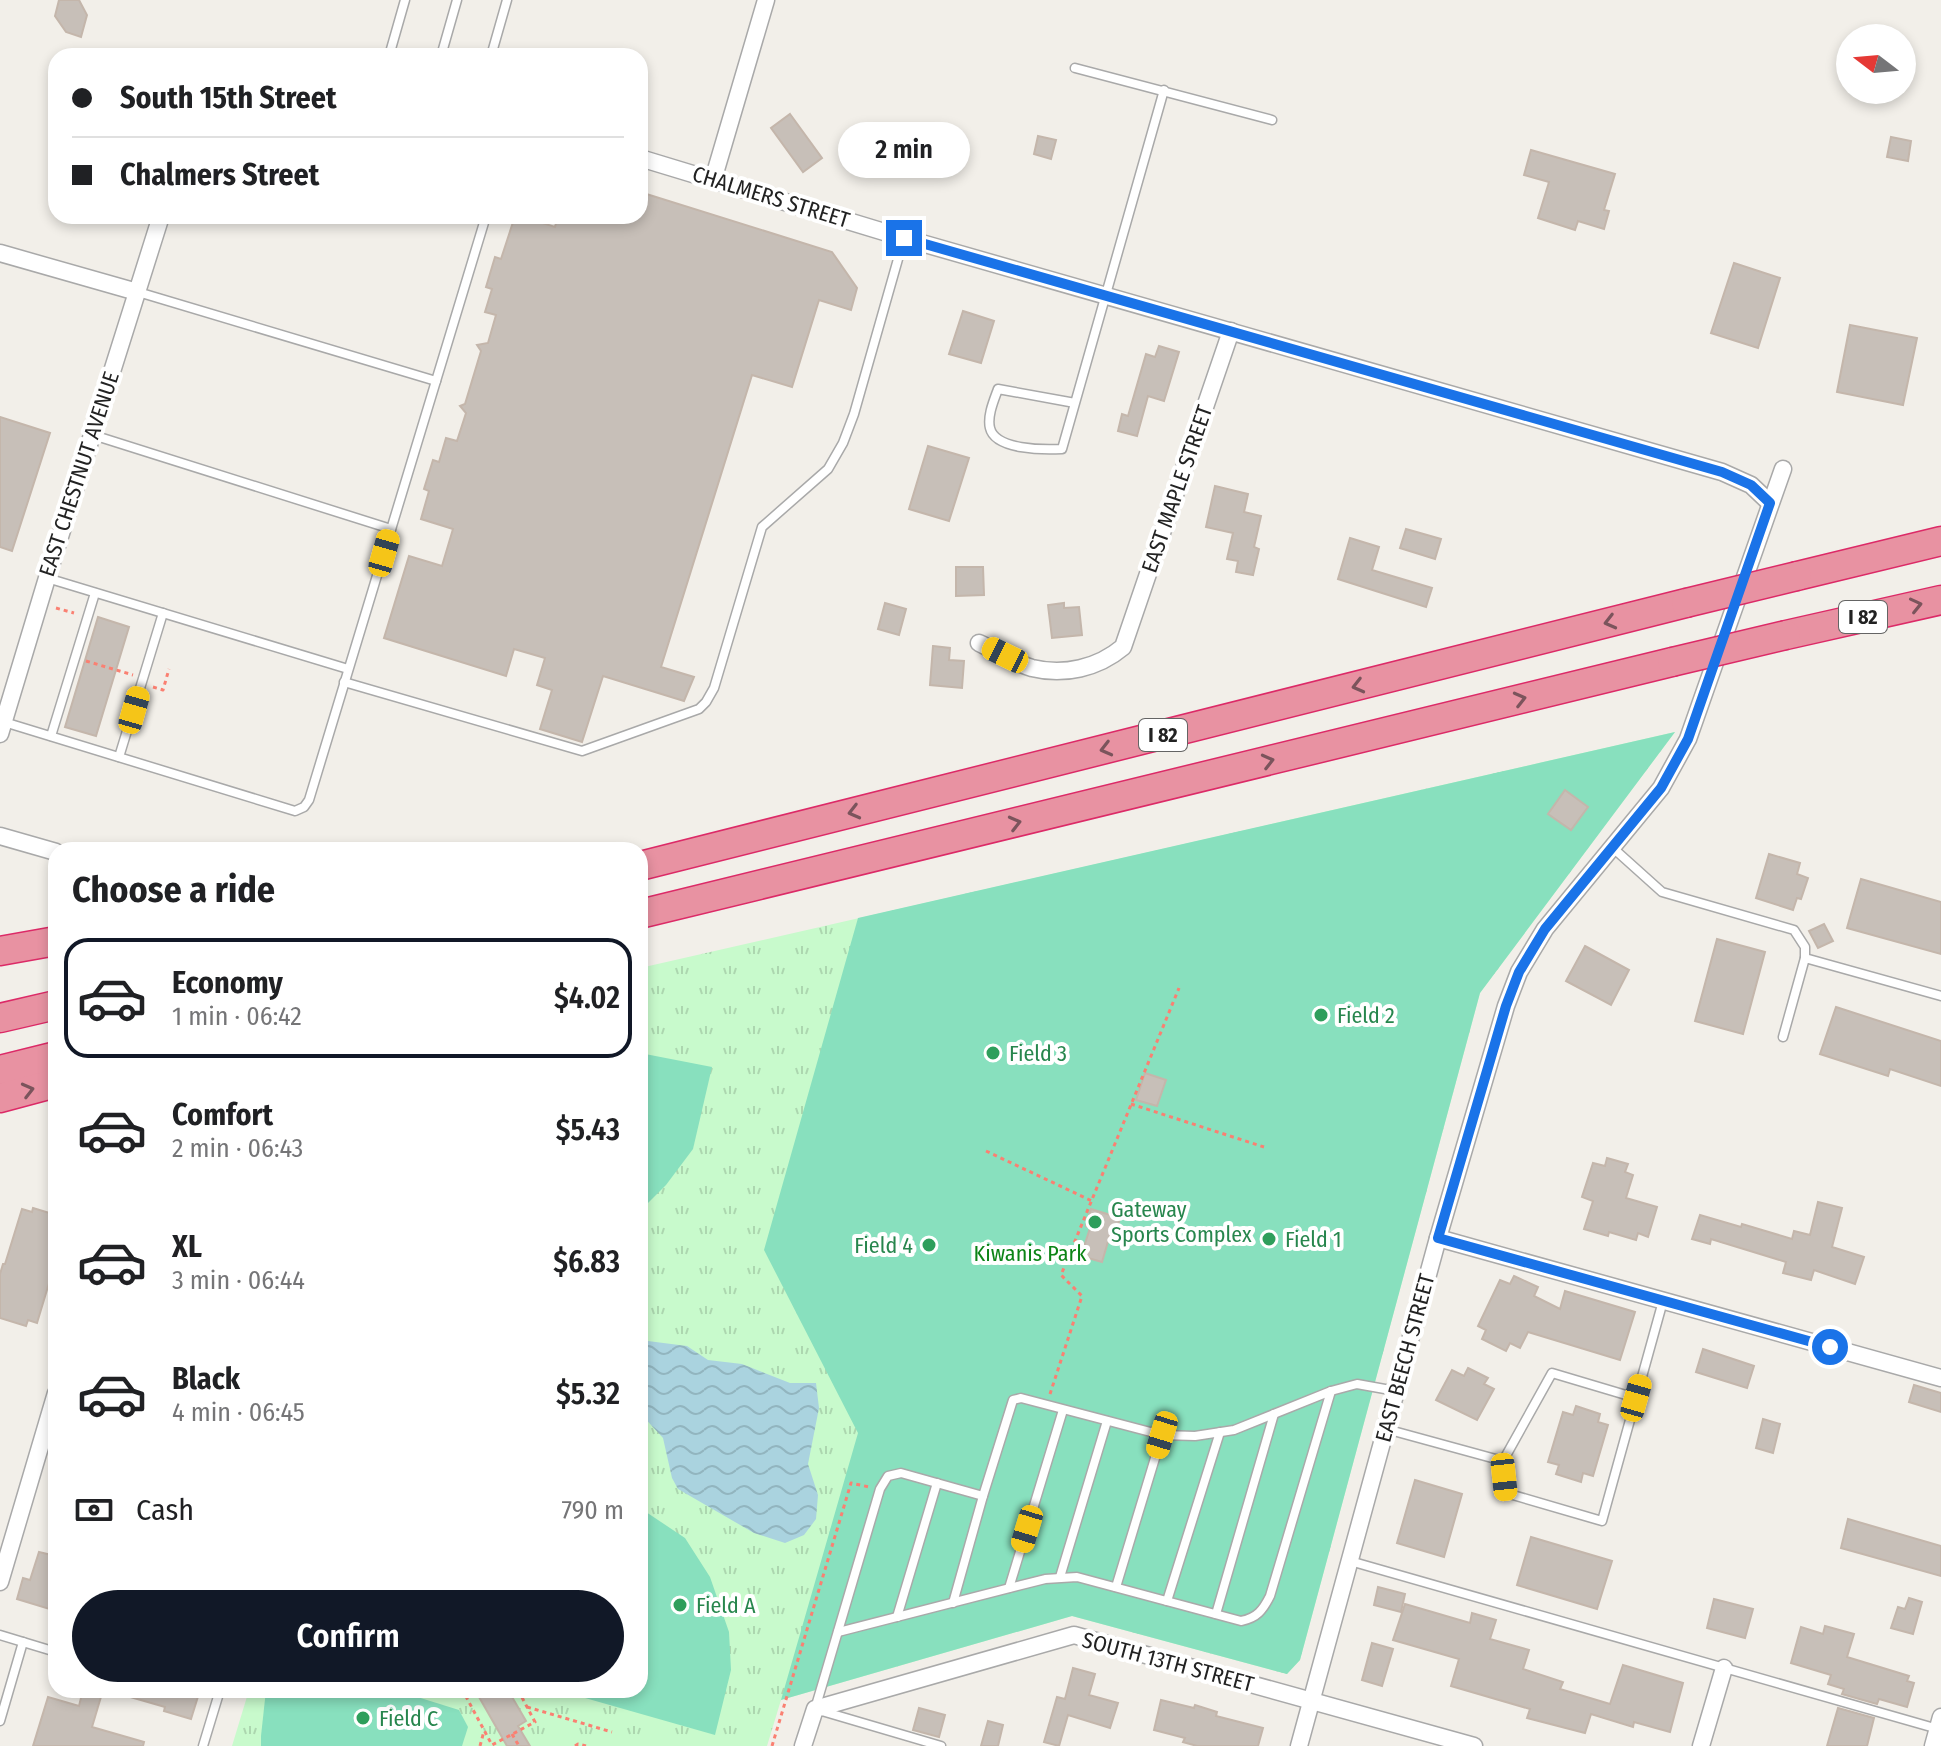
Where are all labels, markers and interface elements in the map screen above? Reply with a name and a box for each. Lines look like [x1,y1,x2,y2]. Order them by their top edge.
north arrow [1836,24,1916,104]
map controls [1836,24,1916,104]
text: South 15th Street [120,80,337,116]
callout: 2 min [838,122,970,178]
text: 2 min [875,134,933,165]
text: Chalmers Street [120,157,319,193]
street label: CHALMERS STREET [689,160,854,234]
route end [886,220,922,256]
street label: EAST CHESTNUT AVENUE [33,368,125,580]
street label: EAST MAPLE STREET [1136,401,1219,576]
car [366,527,402,579]
one-way arrow [1909,597,1923,614]
road number: I 82 [1839,601,1887,633]
one-way arrow [1604,613,1618,630]
car [978,634,1032,676]
one-way arrow [1352,676,1366,693]
car [116,684,152,736]
one-way arrow [1513,692,1527,709]
road number: I 82 [1139,719,1187,751]
one-way arrow [1100,740,1113,757]
one-way arrow [1260,753,1274,770]
one-way arrow [847,803,861,820]
one-way arrow [1008,815,1021,832]
text: Choose a ride [72,868,275,912]
icon: car [76,962,148,1034]
text: Economy [172,965,283,1001]
text: $4.02 [554,980,620,1016]
text: 1 min · 06:42 [172,1001,302,1032]
place label: Field 2 [1337,1002,1395,1029]
marker: Field 2 [1312,1006,1330,1024]
place label: Field 3 [1009,1040,1067,1067]
marker: Field 3 [984,1044,1002,1062]
one-way arrow [21,1083,34,1100]
icon: car [76,1094,148,1166]
text: Comfort [172,1097,273,1133]
text: $5.43 [556,1112,620,1148]
text: 2 min · 06:43 [172,1133,303,1164]
place label: Gateway Sports Complex [1111,1196,1252,1248]
marker: Gateway Sports Complex [1086,1213,1104,1231]
icon: car [76,1226,148,1298]
place label: Field 1 [1285,1226,1342,1253]
text: XL [172,1229,202,1265]
marker: Field 1 [1260,1230,1278,1248]
place label: Field 4 [854,1232,913,1259]
marker: Field 4 [920,1236,938,1254]
park label: Kiwanis Park [974,1240,1087,1267]
text: $6.83 [553,1244,620,1280]
text: 3 min · 06:44 [172,1265,305,1296]
street label: EAST BEECH STREET [1370,1270,1441,1445]
route start [1812,1329,1848,1365]
icon: car [76,1358,148,1430]
text: Black [172,1361,240,1397]
car [1618,1372,1654,1424]
text: $5.32 [556,1376,620,1412]
text: 4 min · 06:45 [172,1397,305,1428]
car [1144,1409,1180,1461]
car [1490,1452,1518,1502]
icon: cash [72,1488,116,1532]
text: Cash [136,1492,194,1528]
text: 790 m [562,1495,624,1526]
car [1009,1503,1045,1555]
button: Confirm [72,1590,624,1682]
place label: Field A [696,1592,756,1619]
marker: Field A [671,1596,689,1614]
street label: SOUTH 13TH STREET [1079,1626,1257,1698]
place label: Field C [379,1705,438,1732]
marker: Field C [354,1709,372,1727]

